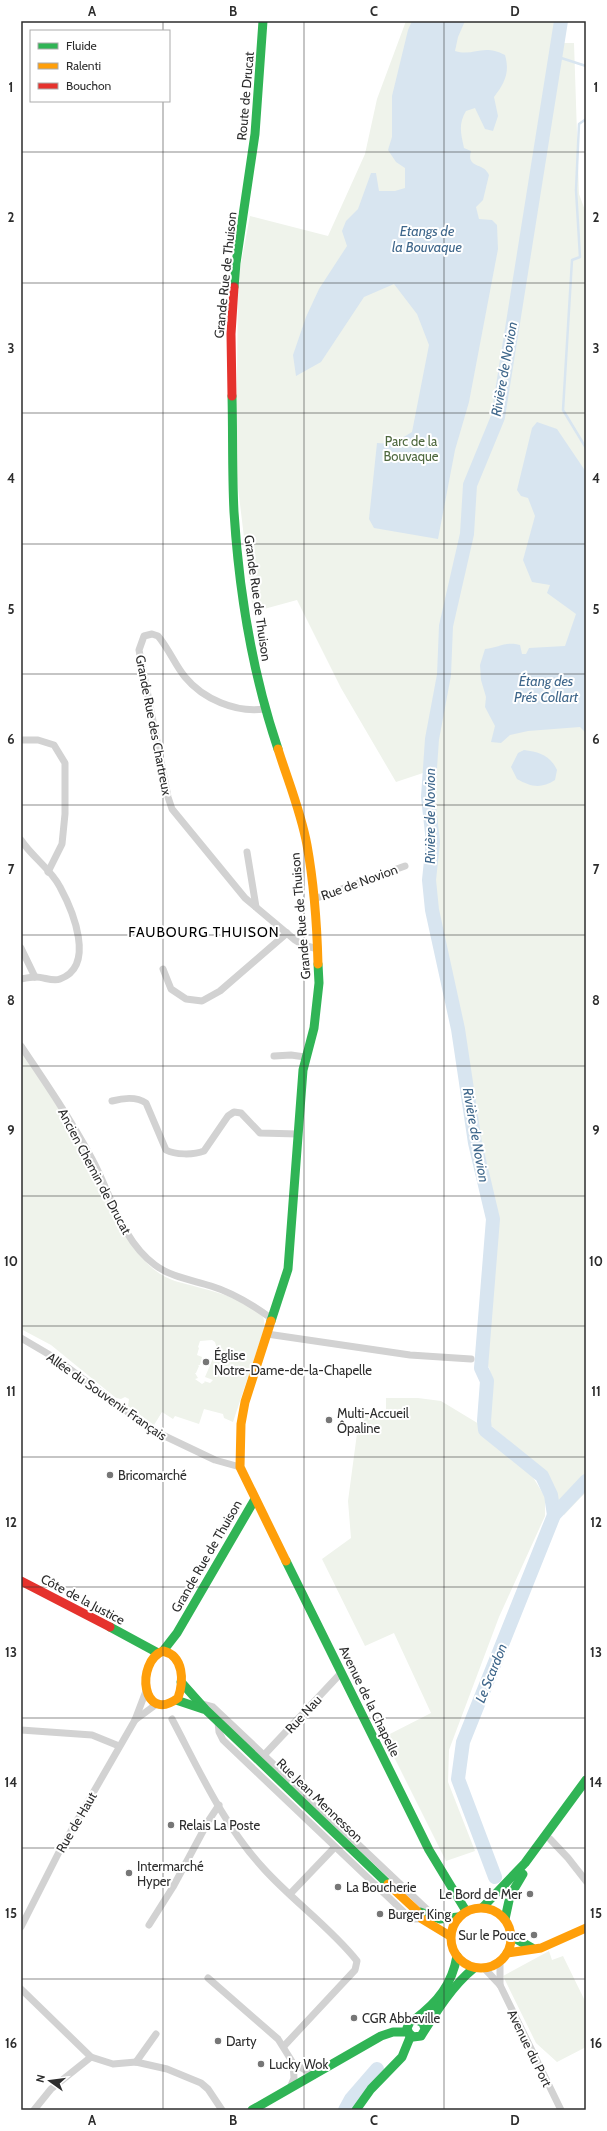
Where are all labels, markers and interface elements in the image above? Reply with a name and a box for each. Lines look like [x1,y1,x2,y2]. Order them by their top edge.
text: A [88,3,97,19]
text: B [229,3,237,19]
text: C [370,3,378,19]
text: D [510,3,520,19]
legend [30,30,170,102]
text: Fluide [66,38,97,53]
street label: Route de Drucat [233,50,257,141]
text: Ralenti [66,58,101,73]
text: Bouchon [66,78,112,93]
text: 1 [9,79,13,95]
text: 1 [594,79,598,95]
text: 2 [8,209,15,225]
text: 2 [593,209,600,225]
street label: Grande Rue de Thuison [210,211,240,339]
water label: Etangs de la Bouvaque [392,222,463,256]
water label: Rivière de Novion [487,320,521,418]
text: 3 [7,340,15,356]
text: 3 [592,340,600,356]
park label: Parc de la Bouvaque [384,433,439,464]
text: 4 [7,470,15,486]
text: 4 [592,470,600,486]
street label: Grande Rue de Thuison [241,534,275,662]
text: 5 [8,601,15,617]
text: 5 [593,601,600,617]
street label: Grande Rue des Chartreux [133,653,176,797]
water label: Étang des Prés Collart [514,672,579,706]
text: 6 [7,731,15,747]
text: 6 [592,731,600,747]
water label: Rivière de Novion [421,768,439,864]
street label: Grande Rue de Thuison [286,852,314,980]
text: 7 [8,861,15,877]
street label: Rue de Novion [318,861,400,903]
text: 7 [593,861,600,877]
district label: FAUBOURG THUISON [128,923,280,941]
text: 8 [7,992,15,1008]
text: 8 [592,992,600,1008]
water label: Rivière de Novion [459,1086,493,1184]
street label: Ancien Chemin de Drucat [55,1105,135,1237]
text: 9 [7,1122,15,1138]
text: 9 [592,1122,600,1138]
text: 10 [4,1253,18,1269]
text: 10 [589,1253,603,1269]
place label: Église Notre-Dame-de-la-Chapelle [214,1346,372,1378]
street label: Allée du Souvenir Français [44,1349,171,1444]
marker: Église Notre-Dame-de-la-Chapelle [201,1357,211,1367]
text: 11 [6,1383,16,1399]
text: 11 [591,1383,601,1399]
place label: Multi-Accueil Ôpaline [337,1405,409,1436]
marker: Multi-Accueil Ôpaline [324,1415,334,1425]
place label: Bricomarché [118,1467,187,1483]
marker: Bricomarché [105,1470,115,1480]
street label: Grande Rue de Thuison [167,1497,245,1615]
text: 12 [5,1514,17,1530]
text: 12 [590,1514,602,1530]
street label: Côte de la Justice [38,1570,128,1628]
water label: Le Scardon [471,1641,511,1705]
street label: Avenue de la Chapelle [336,1643,404,1759]
text: 13 [5,1644,17,1660]
text: 13 [590,1644,602,1660]
street label: Rue Nau [281,1692,325,1736]
street label: Rue Jean Mennesson [274,1755,366,1845]
text: 14 [5,1774,17,1790]
text: 14 [590,1774,602,1790]
street label: Rue de Haut [52,1788,100,1855]
place label: Relais La Poste [179,1817,260,1833]
marker: Relais La Poste [166,1820,176,1830]
place label: Intermarché Hyper [137,1858,204,1889]
marker: Intermarché Hyper [124,1868,134,1878]
place label: La Boucherie [346,1879,417,1895]
marker: La Boucherie [333,1882,343,1892]
place label: Le Bord de Mer [439,1886,523,1902]
marker: Le Bord de Mer [525,1889,535,1899]
text: 15 [5,1905,17,1921]
text: 15 [590,1905,602,1921]
place label: Burger King [388,1906,451,1922]
marker: Burger King [375,1909,385,1919]
place label: Sur le Pouce [458,1927,526,1943]
marker: Sur le Pouce [529,1930,539,1940]
street label: Avenue du Port [504,2007,556,2090]
place label: CGR Abbeville [362,2010,441,2026]
marker: CGR Abbeville [349,2013,359,2023]
place label: Darty [226,2033,257,2049]
text: 16 [5,2035,17,2051]
text: 16 [590,2035,602,2051]
marker: Darty [213,2036,223,2046]
place label: Lucky Wok [269,2056,328,2072]
marker: Lucky Wok [256,2059,266,2069]
north arrow [30,2061,70,2101]
text: N [33,2073,48,2084]
text: A [88,2112,97,2128]
text: B [229,2112,237,2128]
text: C [370,2112,378,2128]
text: D [510,2112,520,2128]

